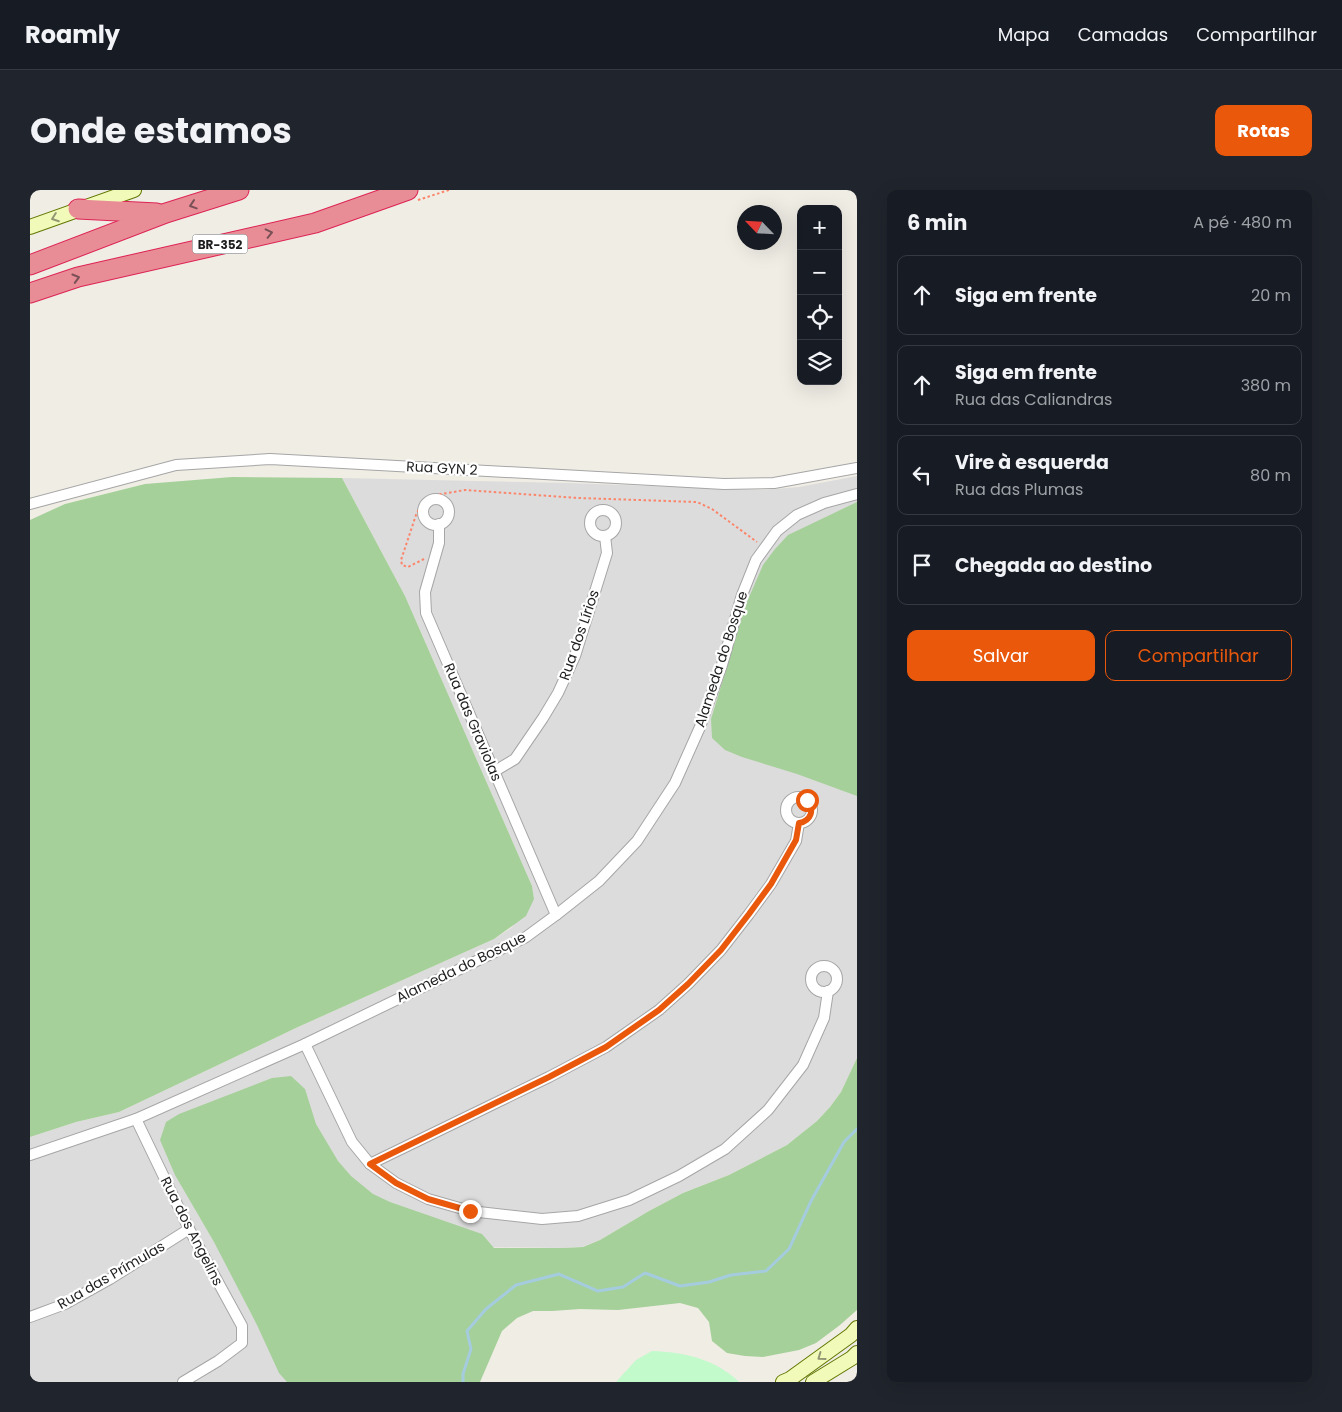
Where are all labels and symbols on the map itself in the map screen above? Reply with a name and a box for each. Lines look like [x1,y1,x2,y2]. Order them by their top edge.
one-way arrow [189,199,197,209]
north arrow [737,205,782,250]
one-way arrow [52,212,60,222]
one-way arrow [264,228,273,239]
road number: BR-352 [192,234,248,254]
one-way arrow [72,273,80,283]
street label: Rua GYN 2 [406,456,478,480]
street label: Rua dos Lírios [554,587,604,683]
street label: Alameda do Bosque [690,588,753,730]
street label: Rua das Graviolas [439,660,507,784]
route start [796,789,819,812]
street label: Alameda do Bosque [393,927,530,1007]
street label: Rua dos Angelins [156,1173,228,1289]
route end [459,1200,482,1223]
street label: Rua das Prímulas [54,1236,168,1314]
one-way arrow [818,1351,827,1359]

